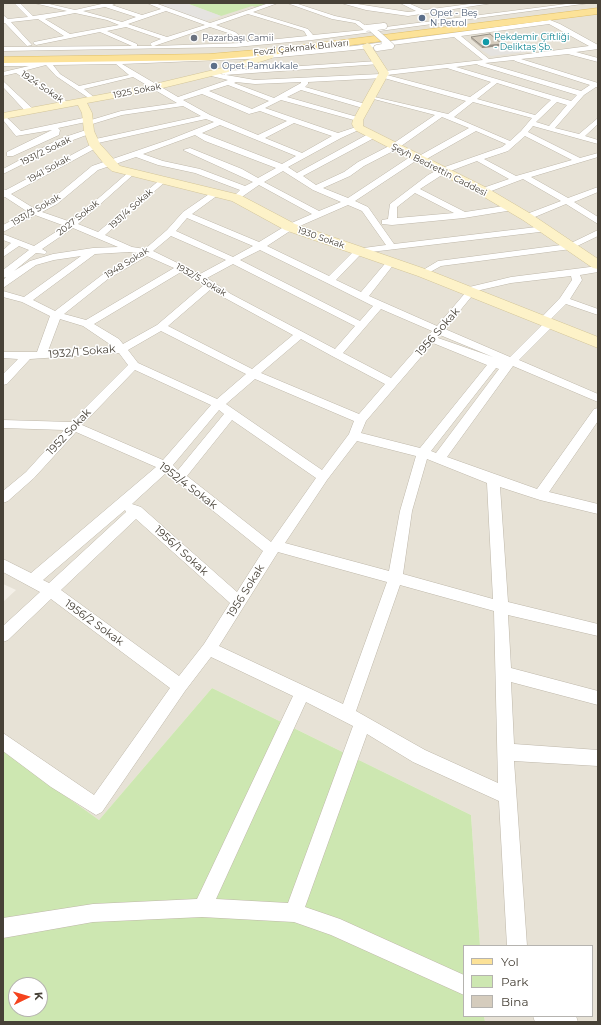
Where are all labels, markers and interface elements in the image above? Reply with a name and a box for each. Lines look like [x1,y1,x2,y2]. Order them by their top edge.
place label: Opet - Beş N Petrol [430,8,478,29]
marker: Opet - Beş N Petrol [417,13,427,23]
place label: Pekdemir Çiftliği - Deliktaş Şb. [494,32,569,53]
marker: Pazarbaşı Camii [189,33,199,43]
place label: Pazarbaşı Camii [202,33,274,43]
marker: Pekdemir Çiftliği - Deliktaş Şb. [481,37,491,47]
street label: Fevzi Çakmak Bulvarı [253,38,349,58]
marker: Opet Pamukkale [209,61,219,71]
place label: Opet Pamukkale [222,61,298,71]
street label: 1924 Sokak [19,69,65,105]
street label: 1925 Sokak [112,81,162,101]
street label: 1931/2 Sokak [19,134,73,168]
street label: Şeyh Bedrettin Caddesi [389,141,489,199]
street label: 1941 Sokak [26,153,72,185]
street label: 1931/4 Sokak [107,187,155,231]
street label: 1931/3 Sokak [10,192,62,228]
street label: 2027 Sokak [55,198,101,238]
street label: 1930 Sokak [296,225,346,251]
street label: 1948 Sokak [103,245,151,281]
street label: 1932/5 Sokak [174,261,228,299]
street label: 1956 Sokak [413,305,463,359]
street label: 1932/1 Sokak [48,342,116,362]
street label: 1952 Sokak [44,406,94,458]
street label: 1952/4 Sokak [156,460,220,512]
street label: 1956/1 Sokak [151,523,211,579]
street label: 1956 Sokak [225,562,267,620]
street label: 1956/2 Sokak [62,597,126,649]
legend [463,945,593,1017]
text: Yol [501,954,519,969]
text: Park [501,974,528,989]
north arrow [8,977,48,1017]
text: K [32,991,46,1001]
text: Bina [501,994,528,1009]

